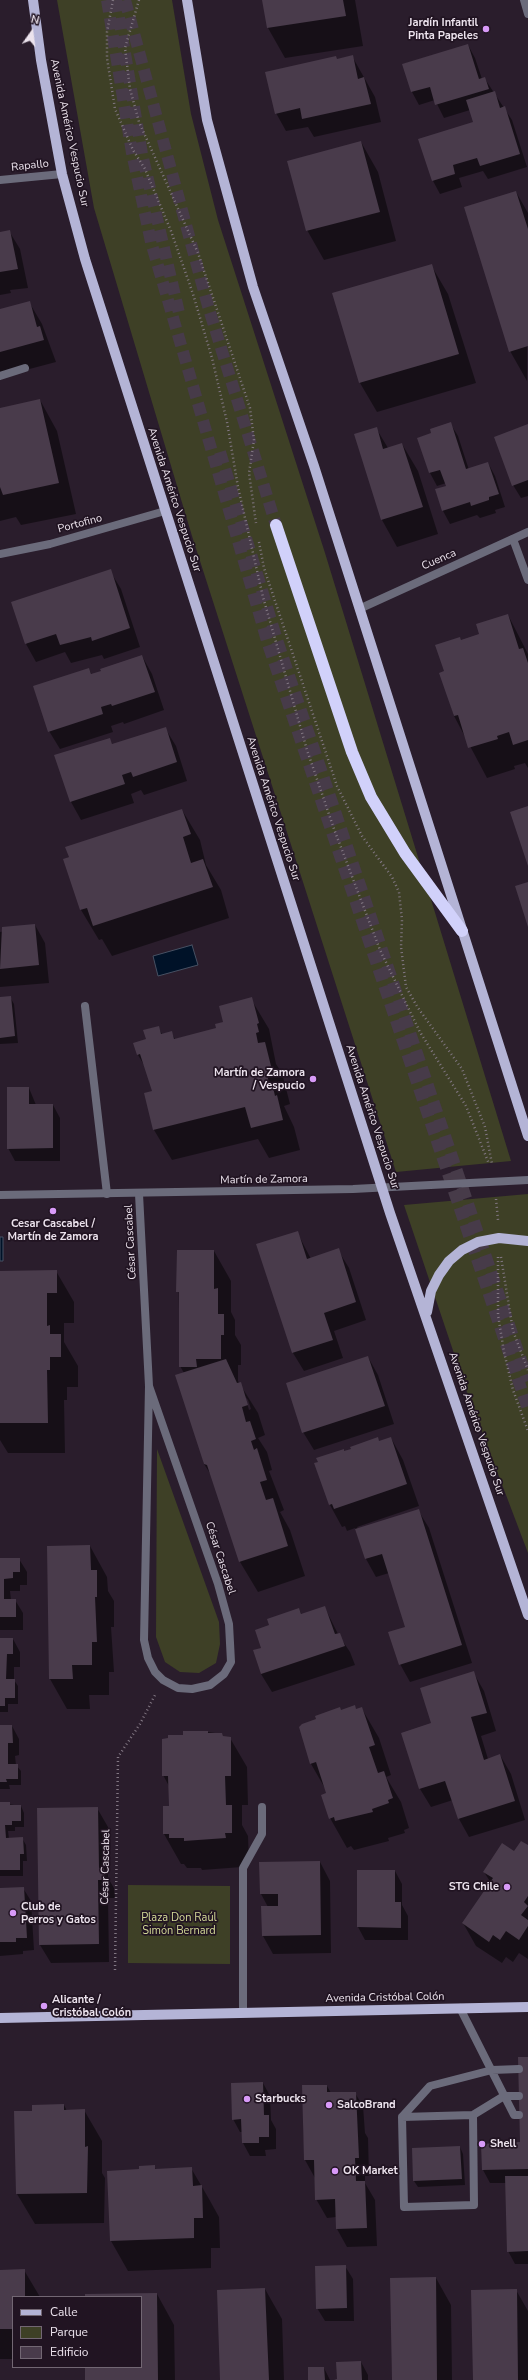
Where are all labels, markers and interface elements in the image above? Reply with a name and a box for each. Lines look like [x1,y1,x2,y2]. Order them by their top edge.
north arrow [12,12,52,52]
text: N [29,12,41,28]
place label: Jardín Infantil Pinta Papeles [408,16,478,42]
marker: Jardín Infantil Pinta Papeles [481,24,491,34]
street label: Avenida Américo Vespucio Sur [47,58,91,208]
street label: Rapallo [10,157,50,175]
street label: Avenida Américo Vespucio Sur [144,426,204,574]
street label: Portofino [56,512,104,536]
street label: Cuenca [420,547,458,573]
street label: Avenida Américo Vespucio Sur [243,735,303,883]
street label: Avenida Américo Vespucio Sur [342,1043,402,1191]
place label: Martín de Zamora / Vespucio [214,1066,305,1092]
marker: Martín de Zamora / Vespucio [308,1074,318,1084]
street label: Martín de Zamora [220,1173,308,1187]
street label: César Cascabel [122,1204,140,1280]
marker: Cesar Cascabel / Martín de Zamora [48,1206,58,1216]
place label: Cesar Cascabel / Martín de Zamora [8,1217,98,1243]
street label: Avenida Américo Vespucio Sur [445,1351,507,1497]
street label: César Cascabel [202,1520,238,1596]
street label: César Cascabel [99,1829,113,1905]
place label: STG Chile [449,1880,499,1894]
marker: STG Chile [502,1882,512,1892]
place label: Club de Perros y Gatos [21,1900,96,1926]
marker: Club de Perros y Gatos [8,1908,18,1918]
park label: Plaza Don Raúl Simón Bernard [141,1911,217,1937]
street label: Avenida Cristóbal Colón [325,1990,445,2006]
place label: Alicante / Cristóbal Colón [52,1993,131,2019]
marker: Alicante / Cristóbal Colón [39,2001,49,2011]
place label: Starbucks [255,2092,306,2106]
marker: Starbucks [242,2094,252,2104]
place label: SalcoBrand [337,2098,396,2112]
marker: SalcoBrand [324,2100,334,2110]
place label: Shell [490,2137,516,2151]
marker: Shell [477,2139,487,2149]
place label: OK Market [343,2164,398,2178]
marker: OK Market [330,2166,340,2176]
legend [12,2296,142,2368]
text: Calle [50,2304,78,2320]
text: Parque [50,2324,88,2340]
text: Edificio [50,2344,88,2360]

